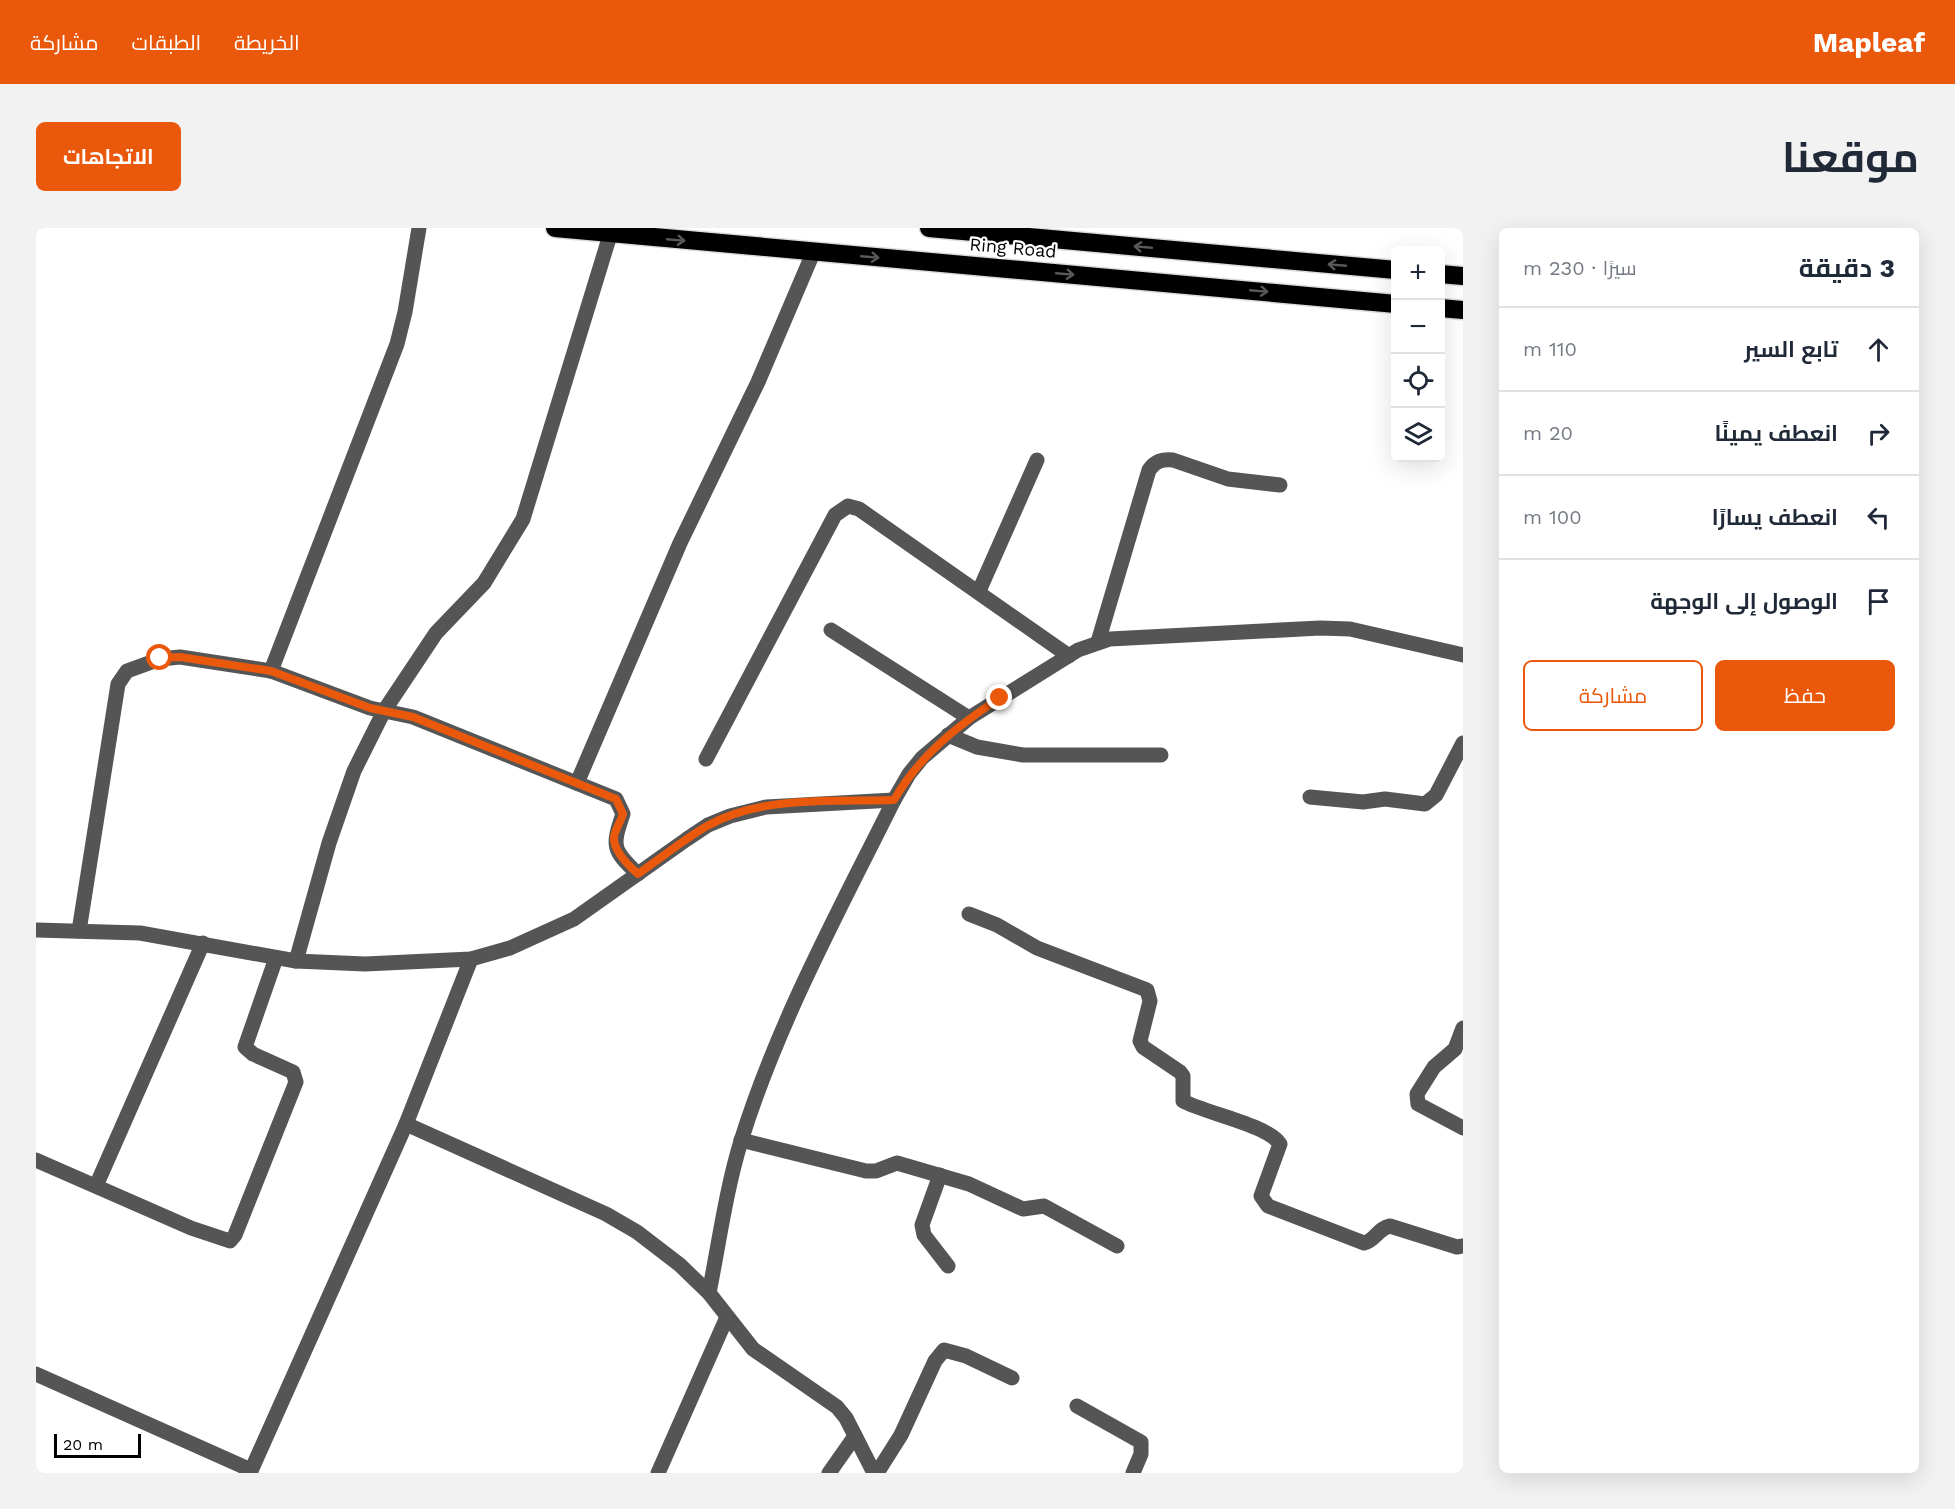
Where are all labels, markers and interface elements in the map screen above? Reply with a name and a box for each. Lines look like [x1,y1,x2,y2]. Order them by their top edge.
text: Mapleaf [1813,26,1925,59]
text: مشاركة [30,30,99,55]
text: الطبقات [132,30,201,55]
text: الخريطة [234,30,300,55]
button: الاتجاهات [36,122,181,191]
text: موقعنا [1782,133,1919,182]
street label: Ring Road [969,233,1058,262]
one-way arrow [666,235,686,246]
one-way arrow [1134,241,1153,252]
map controls [1391,246,1445,462]
button: + [1391,246,1445,300]
one-way arrow [860,252,880,263]
text: 3 دقيقة [1799,253,1895,283]
text: سيرًا · 230 m [1523,256,1637,280]
one-way arrow [1328,259,1348,270]
one-way arrow [1054,268,1074,279]
one-way arrow [1248,286,1268,297]
button: − [1391,300,1445,354]
icon: ahead [1862,333,1895,366]
text: 110 m [1523,337,1577,361]
text: تابع السير [1744,337,1838,362]
button: locate [1391,354,1445,408]
button: layers [1391,408,1445,462]
icon: right [1862,417,1895,450]
text: 20 m [1523,421,1573,445]
text: انعطف يمينًا [1714,421,1838,446]
icon: left [1862,501,1895,534]
text: 100 m [1523,505,1582,529]
text: انعطف يسارًا [1712,505,1838,530]
icon: arrive [1862,585,1895,618]
text: الوصول إلى الوجهة [1650,589,1838,614]
route start [146,644,172,670]
button: مشاركة [1523,660,1703,731]
button: حفظ [1715,660,1895,731]
route end [986,684,1012,710]
scale bar [54,1431,141,1458]
text: 20 m [63,1435,103,1454]

